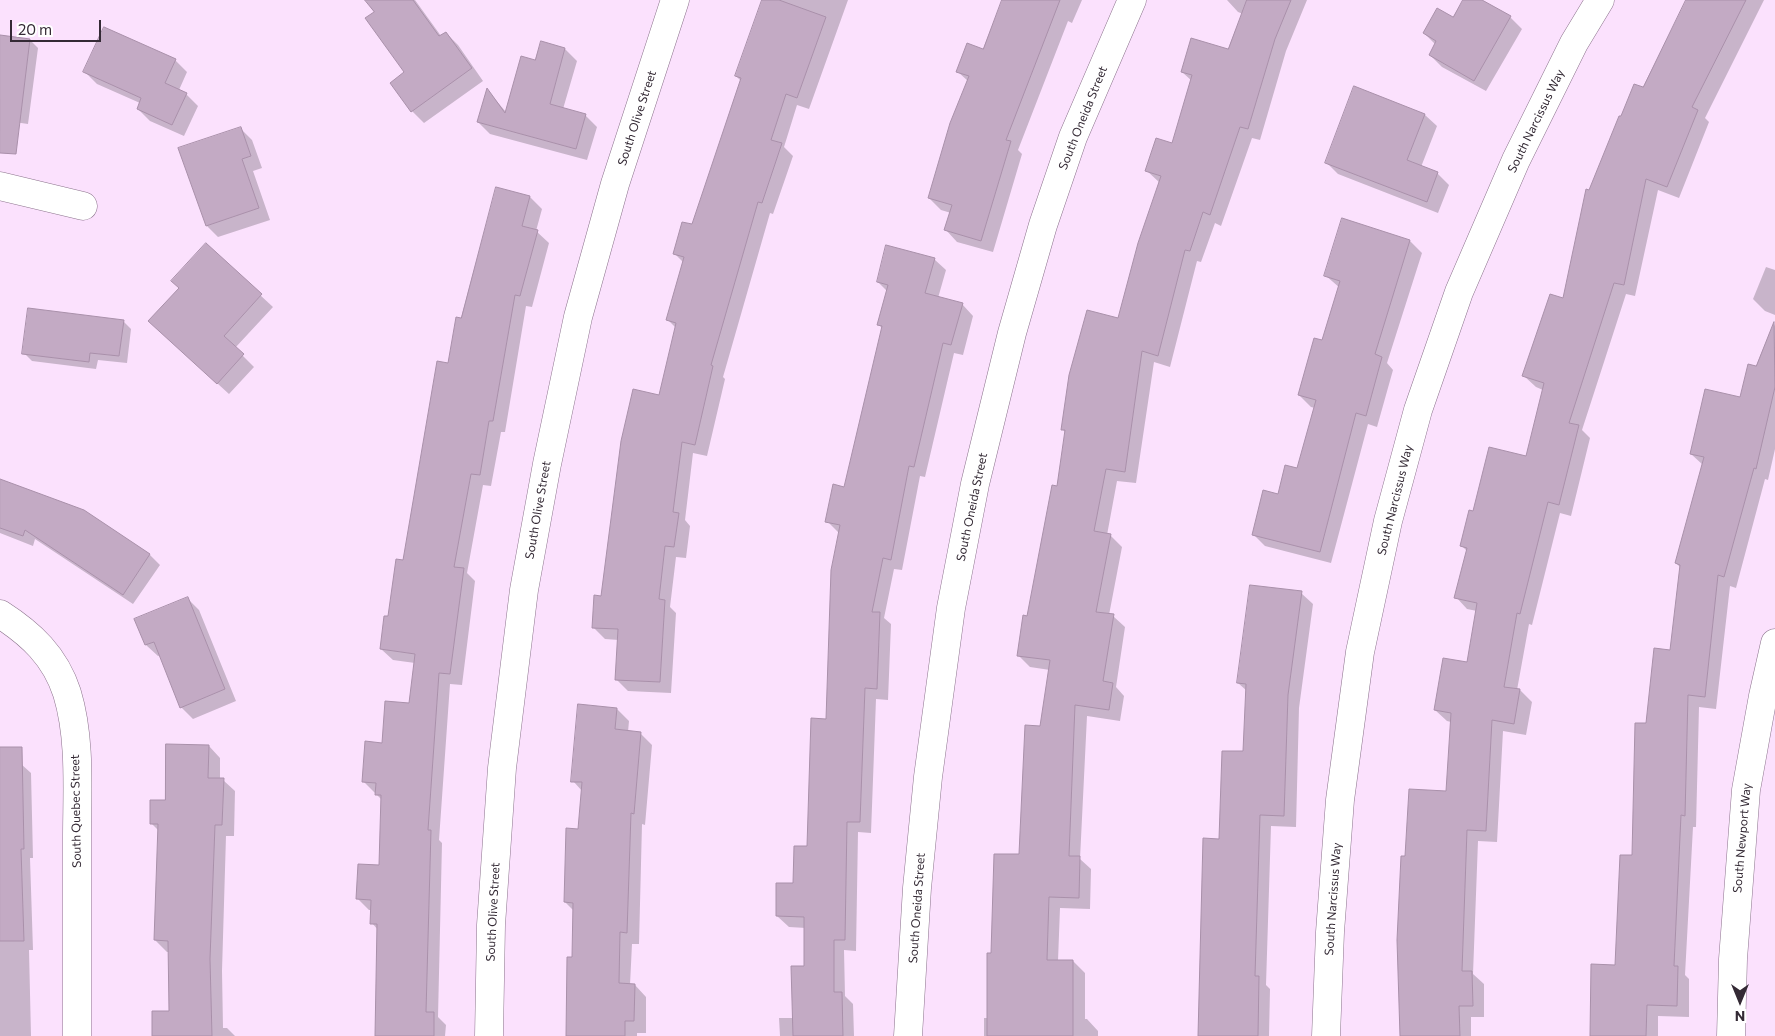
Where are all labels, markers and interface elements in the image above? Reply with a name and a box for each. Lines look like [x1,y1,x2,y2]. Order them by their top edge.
scale bar [12,10,104,42]
text: 20 m [18,20,52,38]
street label: South Oneida Street [1056,64,1110,172]
street label: South Narcissus Way [1505,67,1567,175]
street label: South Olive Street [615,68,659,168]
street label: South Narcissus Way [1374,443,1416,557]
street label: South Oneida Street [953,451,991,563]
street label: South Olive Street [522,460,554,560]
street label: South Quebec Street [68,754,84,868]
street label: South Newport Way [1730,783,1754,893]
street label: South Narcissus Way [1322,842,1344,956]
street label: South Oneida Street [906,852,928,964]
street label: South Olive Street [483,862,503,962]
north arrow [1715,976,1765,1026]
text: N [1735,1008,1745,1025]

